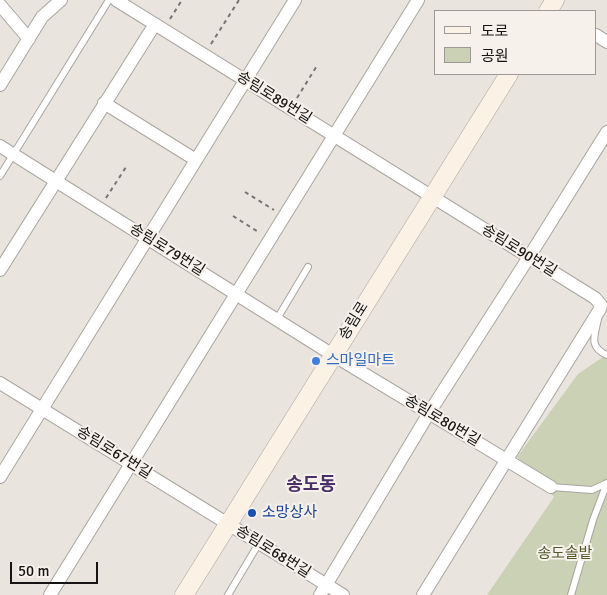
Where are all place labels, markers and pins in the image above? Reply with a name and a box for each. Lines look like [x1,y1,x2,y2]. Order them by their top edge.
place label: 스마일마트 [326,352,395,370]
marker: 스마일마트 [310,355,322,367]
place label: 소망상사 [262,504,317,522]
marker: 소망상사 [246,507,258,519]

